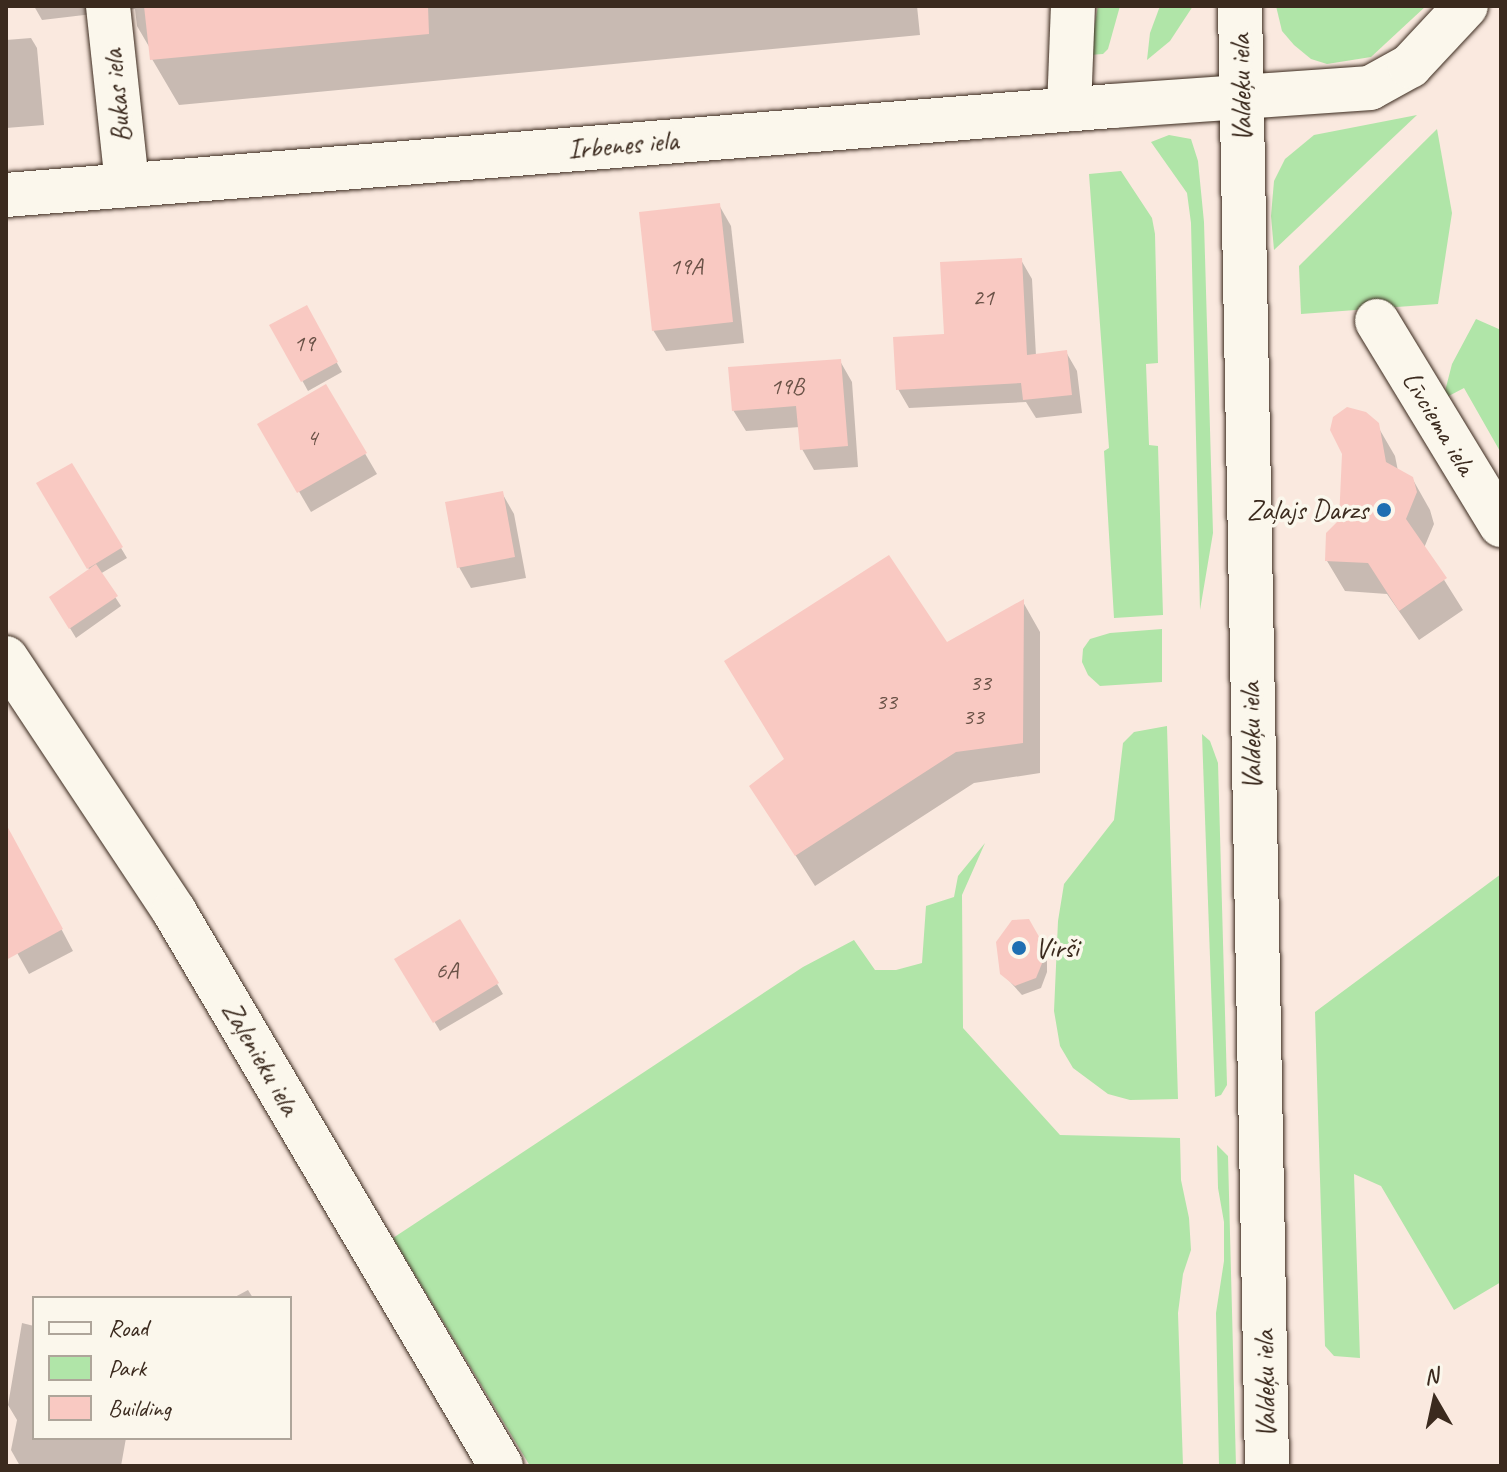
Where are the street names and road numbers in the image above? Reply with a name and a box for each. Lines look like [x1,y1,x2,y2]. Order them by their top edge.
street label: Valdeķu iela [1223,34,1259,142]
street label: Bukas iela [95,48,139,144]
street label: Irbenes iela [566,123,680,167]
street label: Līvciema iela [1395,365,1483,481]
street label: Valdeķu iela [1233,682,1269,790]
street label: Zaļenieku iela [215,995,307,1121]
street label: Valdeķu iela [1247,1330,1283,1438]

